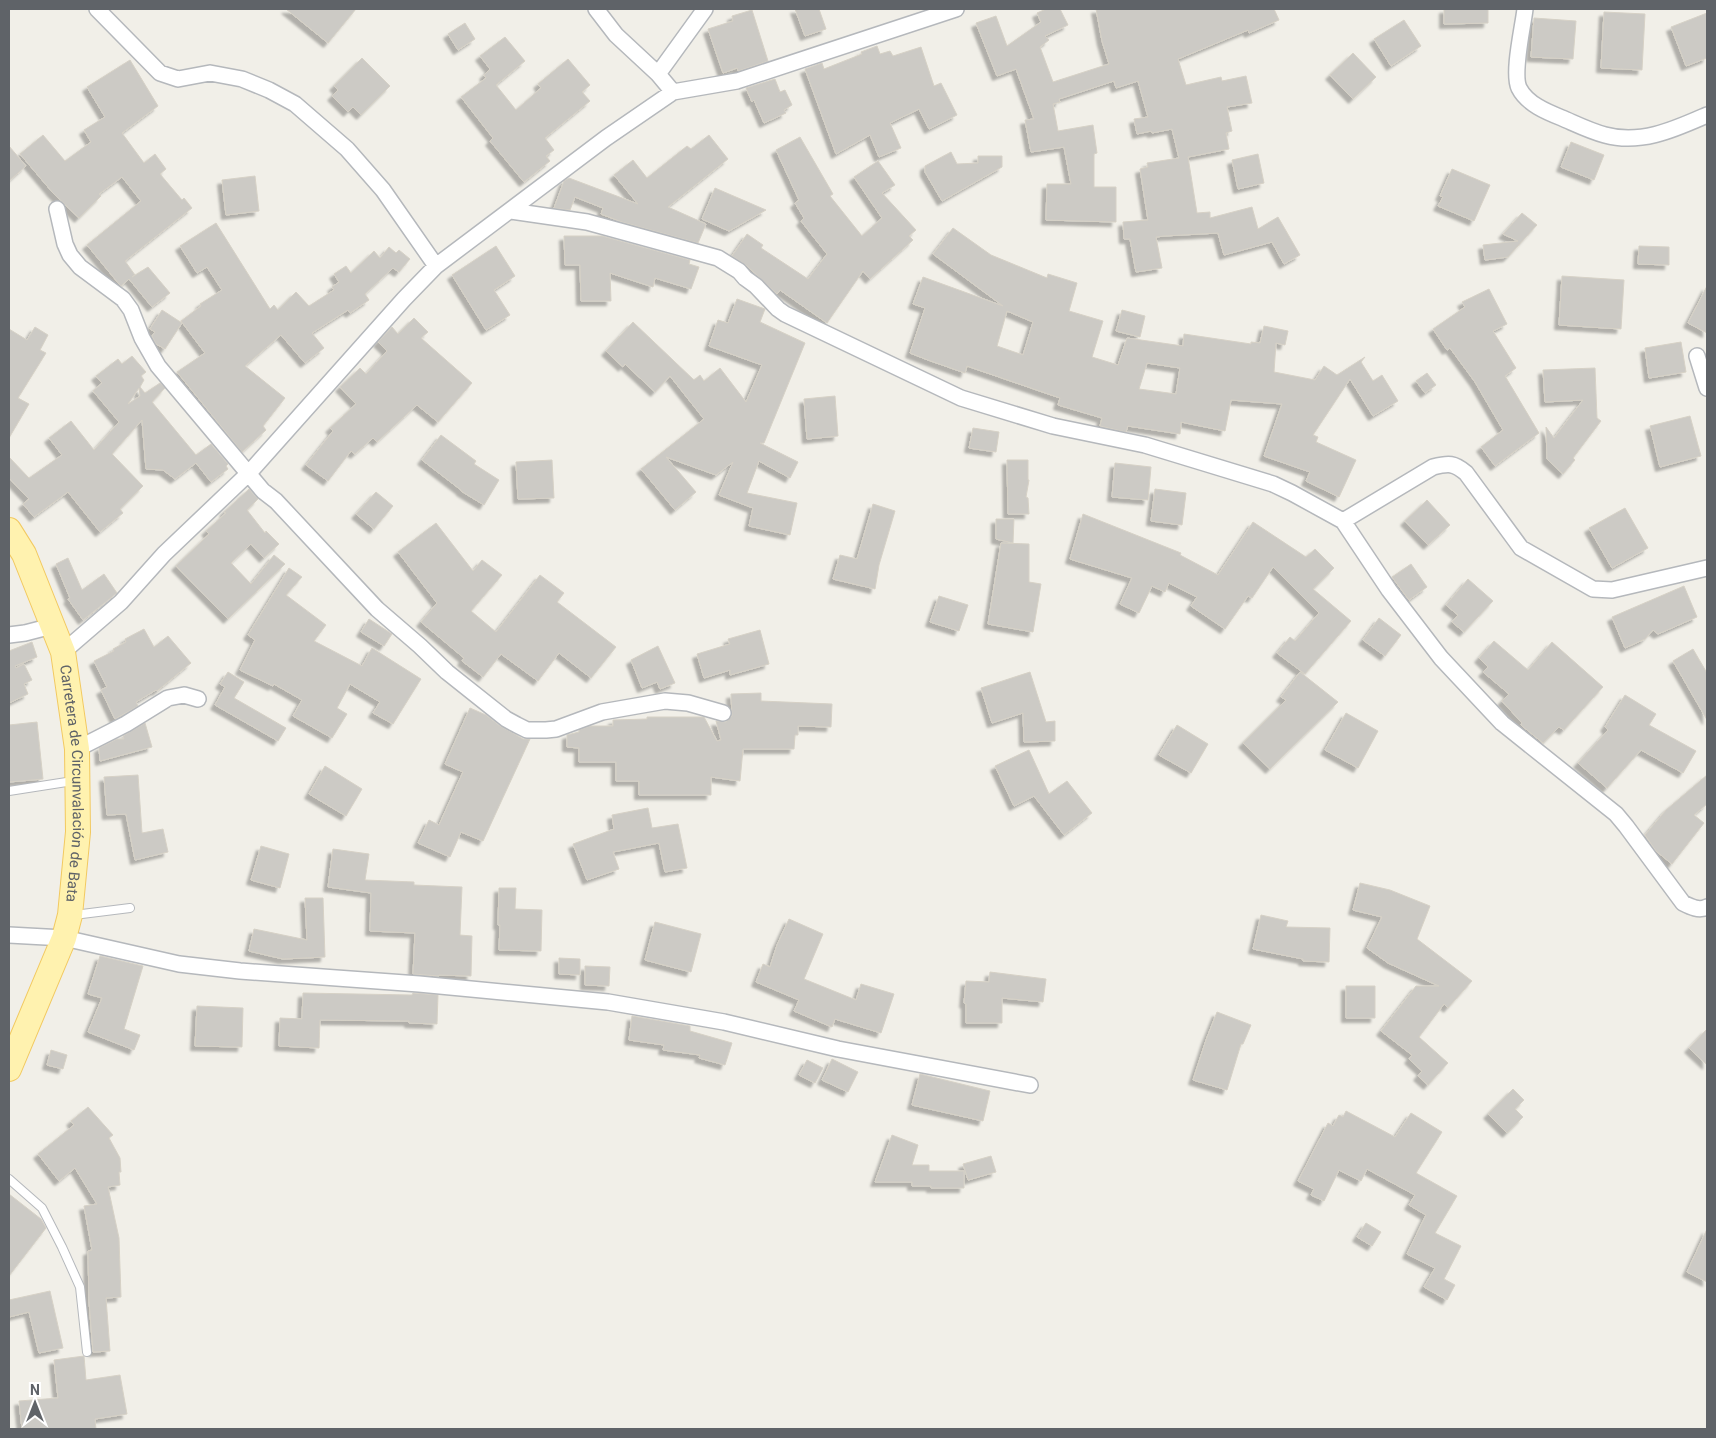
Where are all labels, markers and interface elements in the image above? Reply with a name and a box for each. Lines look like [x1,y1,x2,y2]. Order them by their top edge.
street label: Carretera de Circunvalación de Bata [56,664,87,903]
north arrow [10,1378,60,1428]
text: N [30,1382,40,1398]

